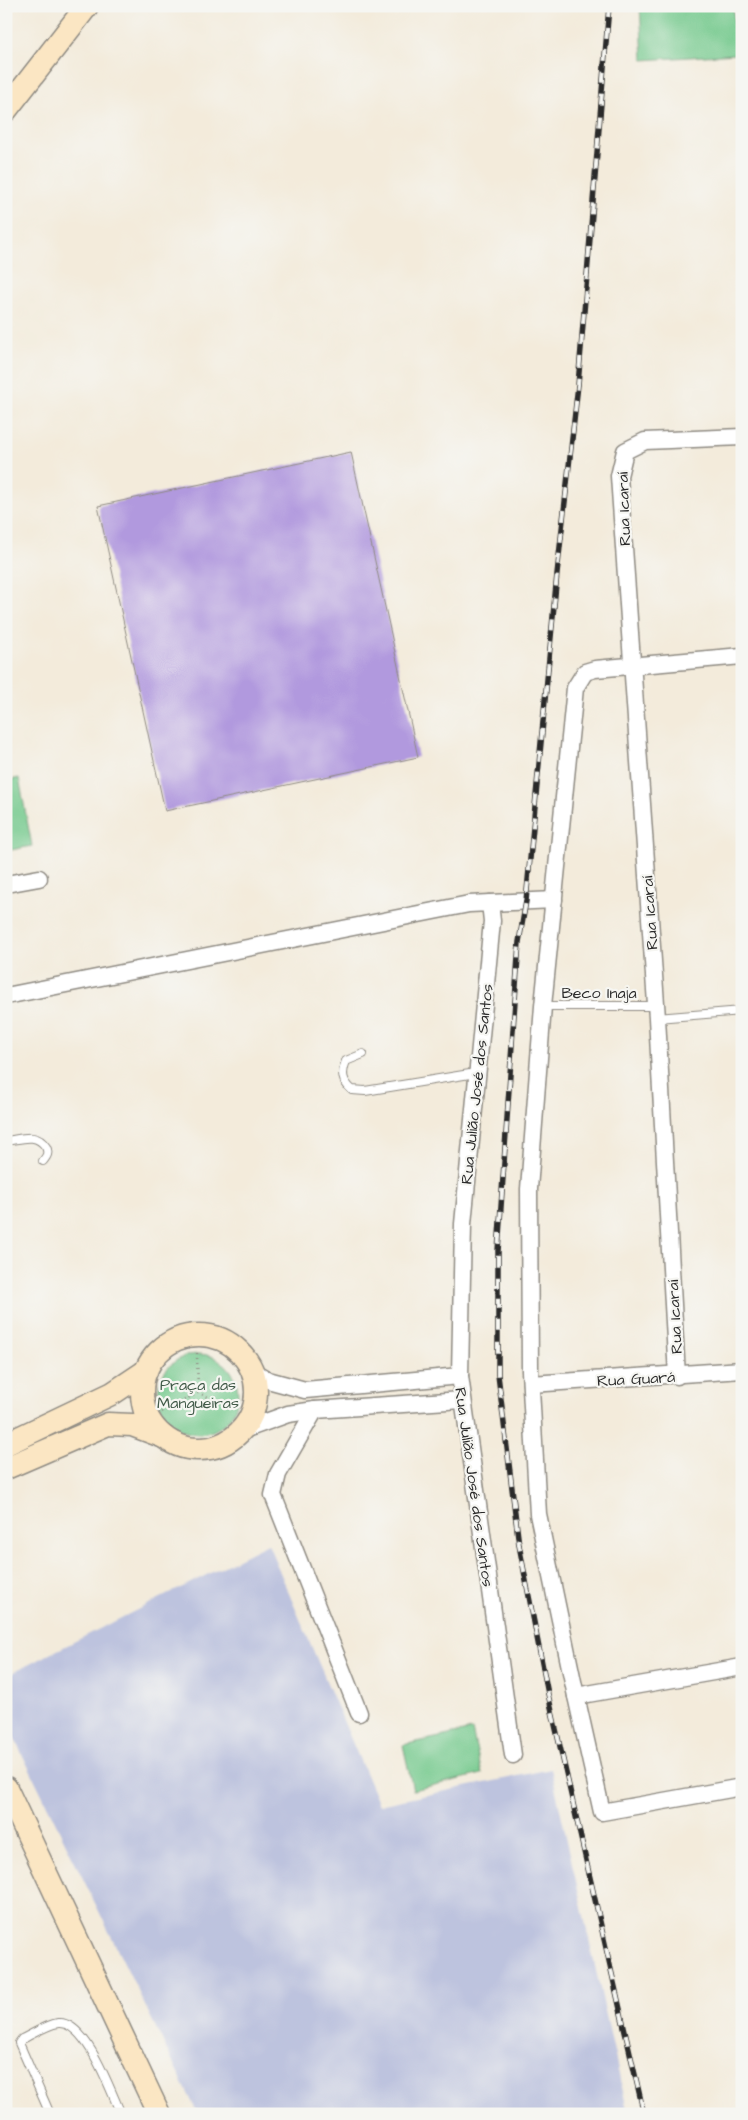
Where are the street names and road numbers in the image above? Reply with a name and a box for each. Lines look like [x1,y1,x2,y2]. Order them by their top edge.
street label: Rua Icaraí [612,471,636,546]
street label: Rua Icaraí [636,875,664,951]
street label: Beco Inaja [561,982,637,1004]
street label: Rua Julião José dos Santos [456,983,498,1185]
street label: Rua Icaraí [662,1279,688,1355]
street label: Rua Guará [596,1366,676,1392]
street label: Rua Julião José dos Santos [449,1386,499,1588]

